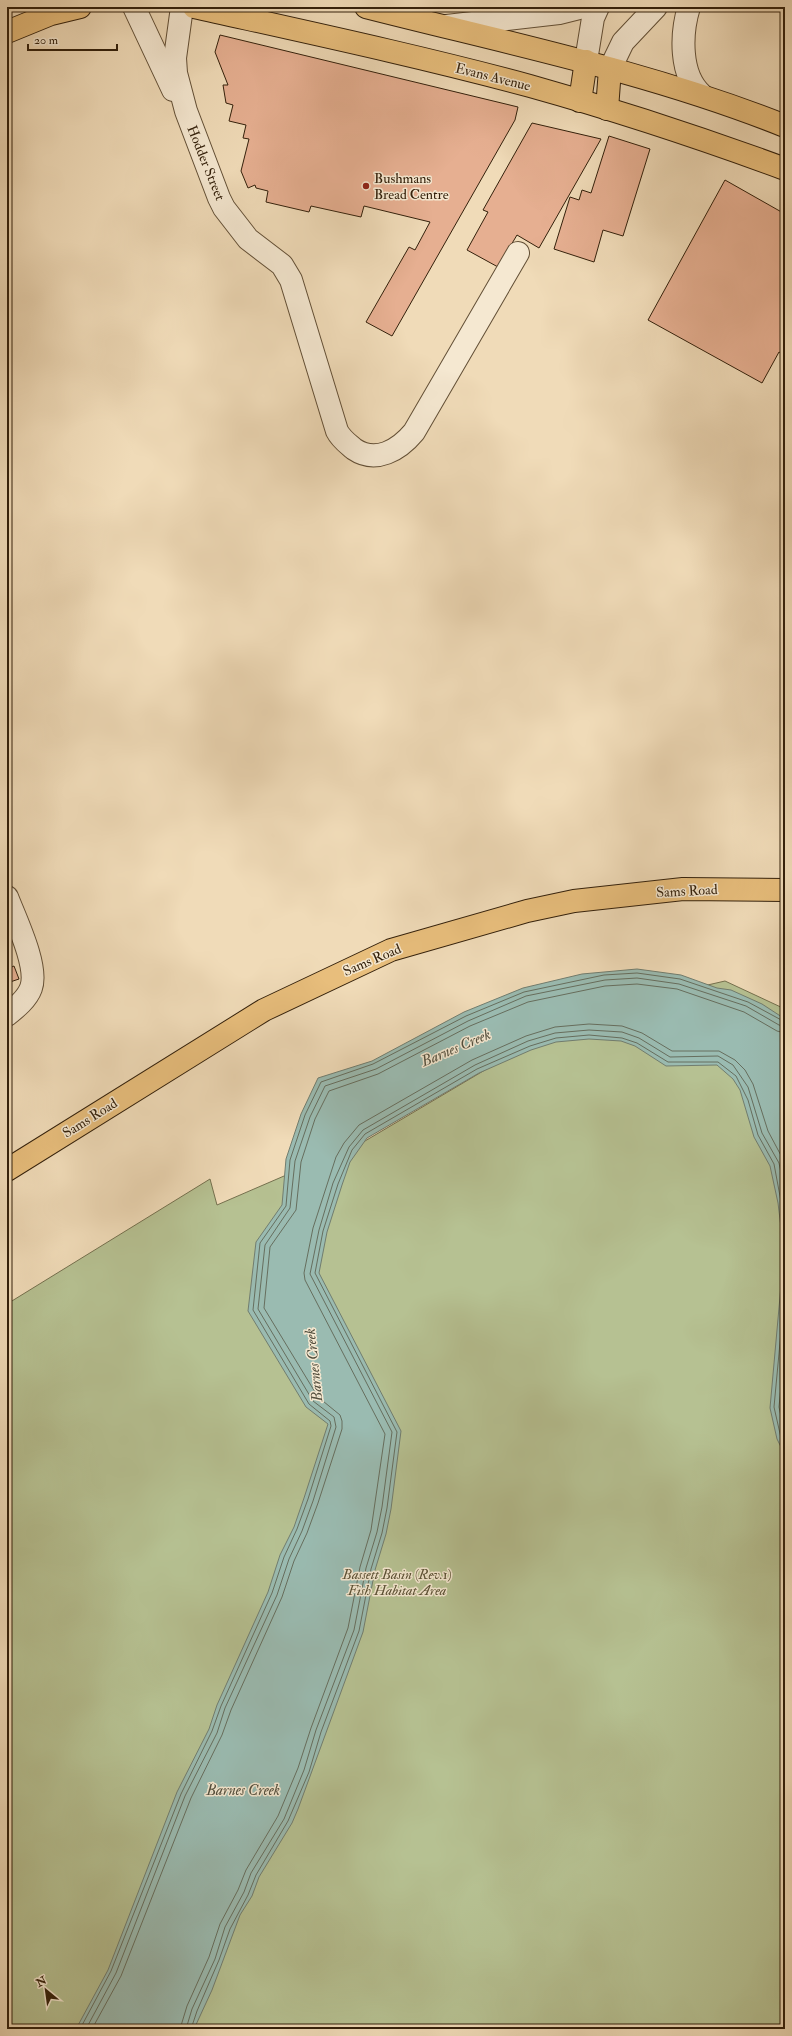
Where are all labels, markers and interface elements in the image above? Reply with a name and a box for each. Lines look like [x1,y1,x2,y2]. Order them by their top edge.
scale bar [28,26,117,52]
text: 20 m [34,33,59,48]
street label: Evans Avenue [454,59,533,95]
street label: Hodder Street [183,123,229,203]
place label: Bushmans Bread Centre [374,170,449,203]
marker: Bushmans Bread Centre [361,181,371,191]
street label: Sams Road [656,881,718,901]
street label: Sams Road [340,940,404,980]
water label: Barnes Creek [417,1025,494,1072]
street label: Sams Road [59,1094,121,1141]
water label: Barnes Creek [301,1327,327,1404]
park label: Bassett Basin (Rev.1) Fish Habitat Area [342,1566,451,1599]
water label: Barnes Creek [205,1781,280,1800]
north arrow [26,1970,66,2010]
text: N [33,1973,50,1990]

